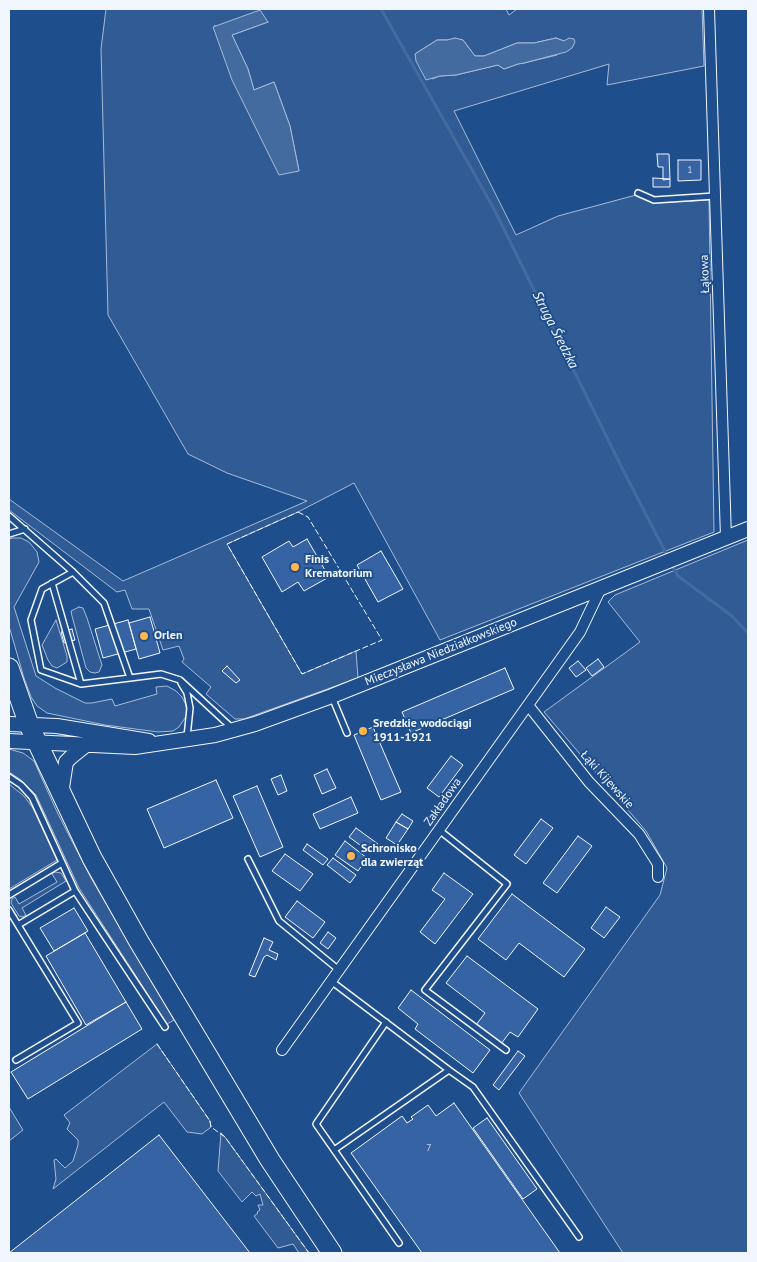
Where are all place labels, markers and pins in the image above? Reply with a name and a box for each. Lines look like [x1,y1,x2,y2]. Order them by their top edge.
place label: Finis Krematorium [305,553,372,581]
marker: Finis Krematorium [289,561,301,573]
place label: Orlen [154,629,182,643]
marker: Orlen [138,630,150,642]
place label: Sredzkie wodociągi 1911-1921 [373,717,472,745]
marker: Sredzkie wodociągi 1911-1921 [357,725,369,737]
place label: Schronisko dla zwierząt [361,842,423,870]
marker: Schronisko dla zwierząt [345,850,357,862]

